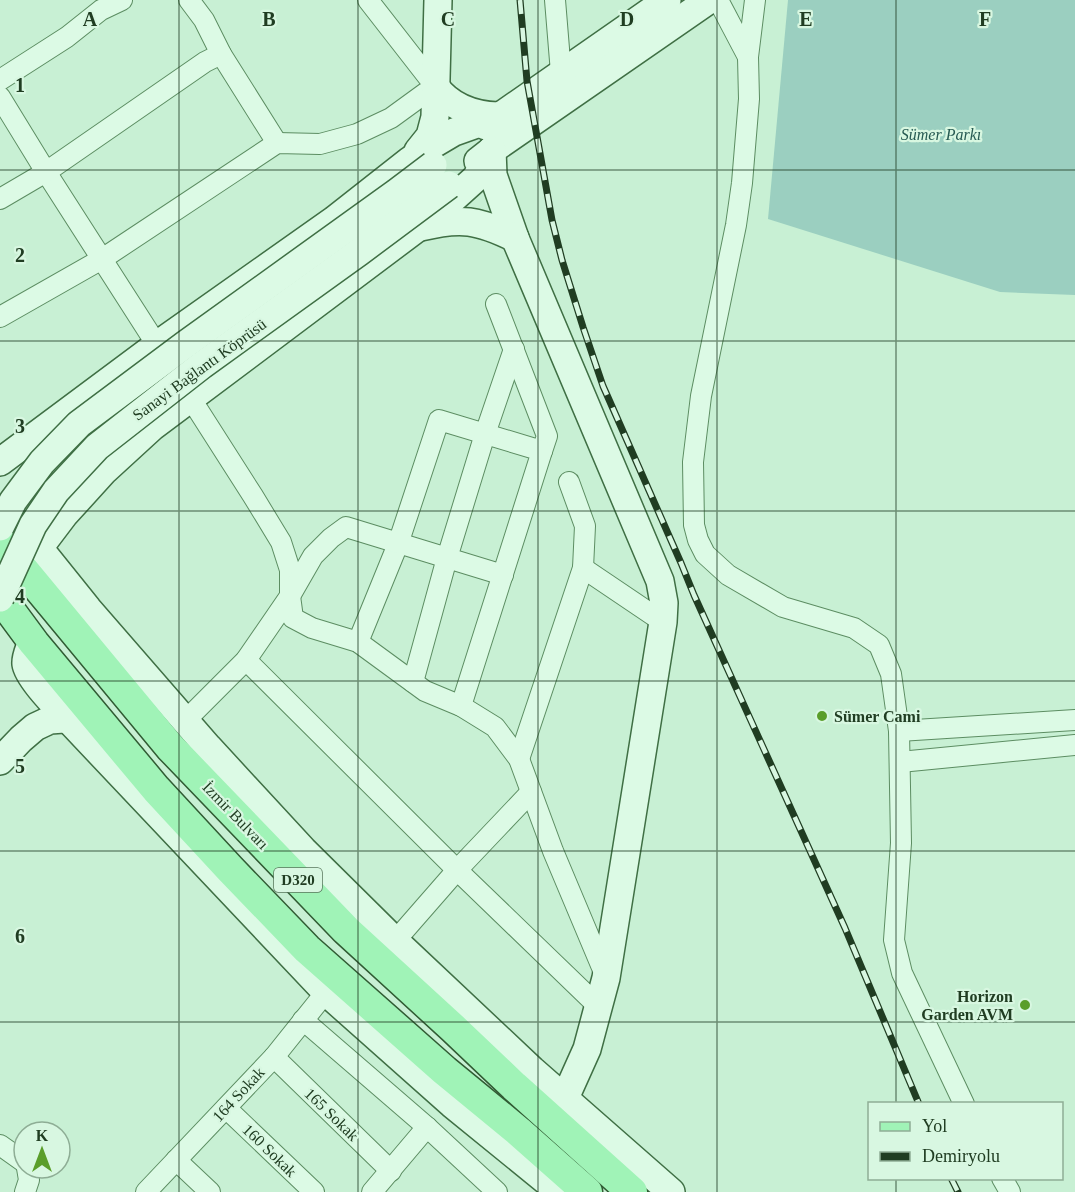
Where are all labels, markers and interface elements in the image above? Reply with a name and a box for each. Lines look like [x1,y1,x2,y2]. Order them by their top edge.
text: A [83,8,98,30]
text: B [262,8,276,30]
text: C [441,8,455,30]
text: D [620,8,634,30]
text: E [799,8,813,30]
text: F [979,8,991,30]
text: 1 [15,74,25,96]
park label: Sümer Parkı [901,126,981,143]
text: 2 [15,244,25,266]
street label: Sanayi Bağlantı Köprüsü [129,315,270,424]
text: 3 [15,415,25,437]
text: 4 [15,585,25,607]
place label: Sümer Cami [834,708,921,725]
marker: Sümer Cami [815,709,829,723]
text: 5 [15,755,25,777]
street label: İzmir Bulvarı [199,778,272,853]
road number: D320 [274,868,322,892]
text: 6 [15,925,25,947]
place label: Horizon Garden AVM [921,988,1013,1023]
marker: Horizon Garden AVM [1018,998,1032,1012]
street label: 164 Sokak [209,1064,268,1125]
street label: 165 Sokak [301,1085,362,1144]
legend [868,1102,1063,1180]
text: Yol [922,1116,947,1136]
north arrow [12,1120,72,1180]
street label: 160 Sokak [239,1121,300,1180]
text: K [36,1127,49,1144]
text: Demiryolu [922,1146,1000,1166]

